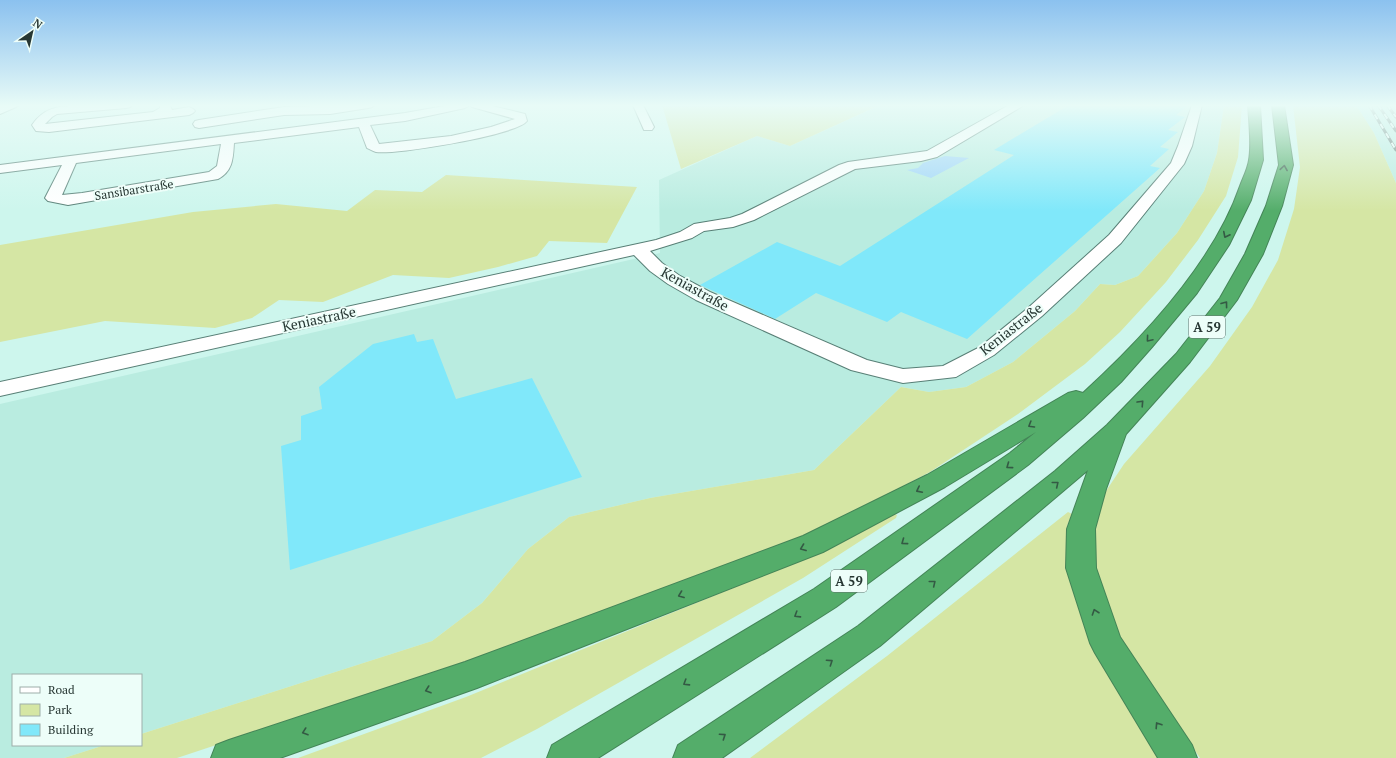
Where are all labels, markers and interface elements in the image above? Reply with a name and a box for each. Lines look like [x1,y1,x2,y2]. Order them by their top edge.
north arrow [12,12,52,52]
text: N [30,16,46,32]
one-way arrow [1279,165,1288,171]
street label: Sansibarstraße [93,176,174,203]
one-way arrow [1223,230,1231,238]
street label: Keniastraße [658,262,733,315]
street label: Keniastraße [975,298,1046,359]
street label: Keniastraße [280,301,357,336]
one-way arrow [1220,301,1227,308]
road number: A 59 [1189,316,1225,338]
one-way arrow [1146,334,1153,342]
one-way arrow [1136,400,1144,408]
one-way arrow [1028,420,1035,427]
one-way arrow [1007,461,1014,468]
one-way arrow [1051,481,1058,488]
one-way arrow [916,485,923,493]
one-way arrow [901,537,908,544]
one-way arrow [799,544,806,552]
road number: A 59 [831,570,867,592]
one-way arrow [929,581,936,588]
one-way arrow [678,590,685,598]
one-way arrow [1092,609,1100,616]
one-way arrow [794,611,801,618]
one-way arrow [826,659,833,667]
legend [12,674,142,746]
one-way arrow [683,679,690,686]
text: Road [48,682,75,697]
one-way arrow [424,685,431,694]
text: Park [48,702,73,717]
text: Building [48,722,94,737]
one-way arrow [1155,722,1163,729]
one-way arrow [301,727,308,736]
one-way arrow [719,733,726,741]

